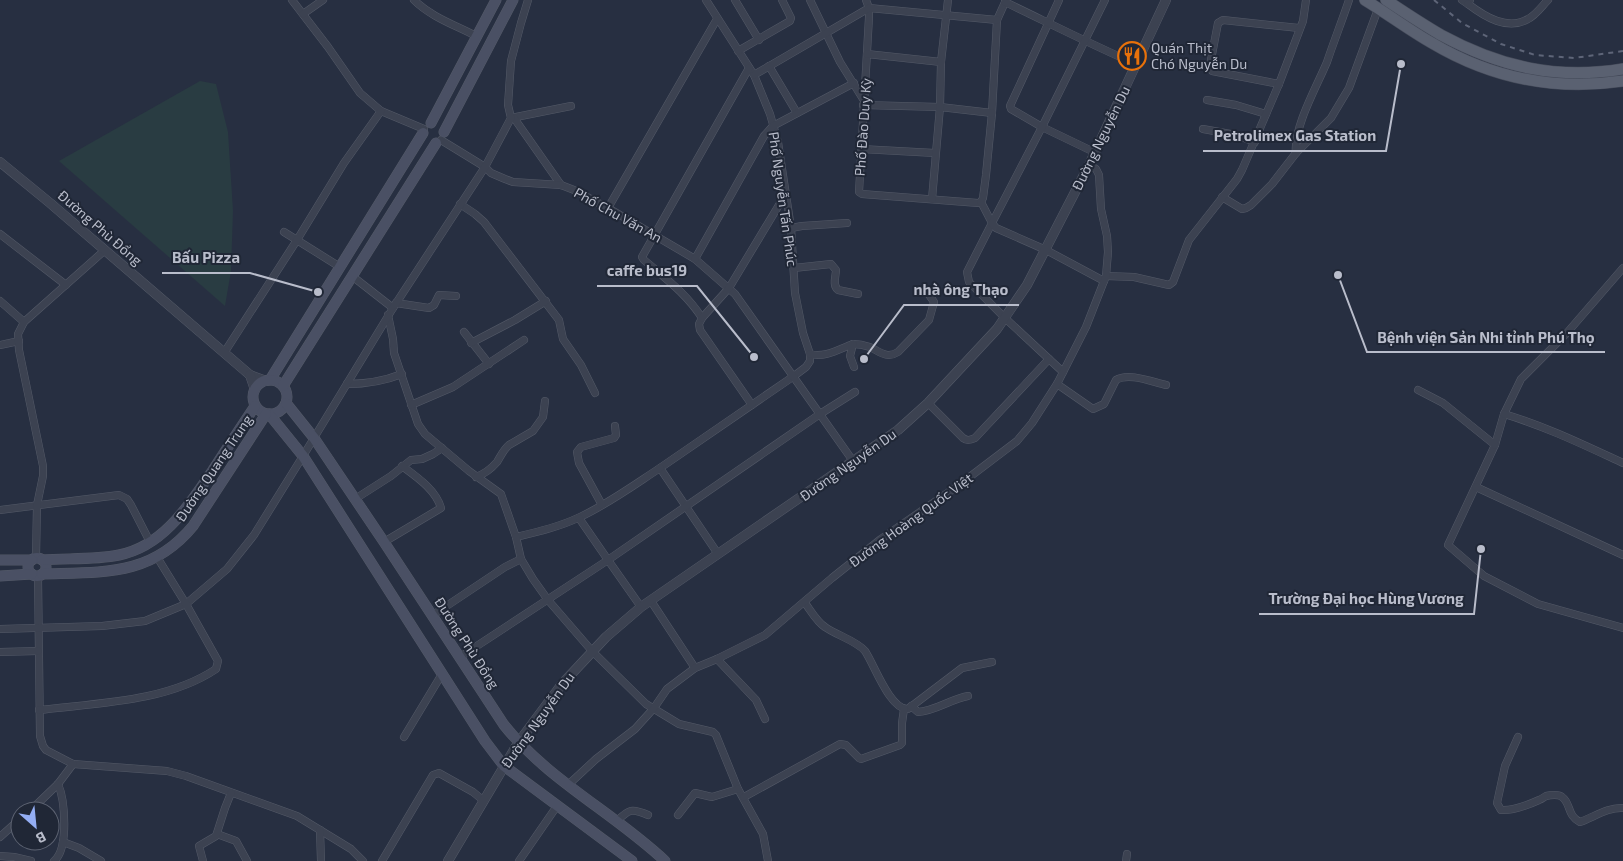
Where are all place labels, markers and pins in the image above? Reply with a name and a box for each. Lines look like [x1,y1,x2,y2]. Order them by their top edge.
place label: Quán Thịt Chó Nguyễn Du [1151,39,1247,72]
restaurant icon: Quán Thịt Chó Nguyễn Du [1117,41,1147,71]
callout: Petrolimex Gas Station [1203,121,1386,151]
callout: Bấu Pizza [162,243,250,273]
callout: caffe bus19 [597,256,697,286]
callout: nhà ông Thạo [904,275,1019,305]
callout: Bệnh viện Sản Nhi tỉnh Phú Thọ [1367,322,1605,352]
callout: Trường Đại học Hùng Vương [1259,584,1474,614]

